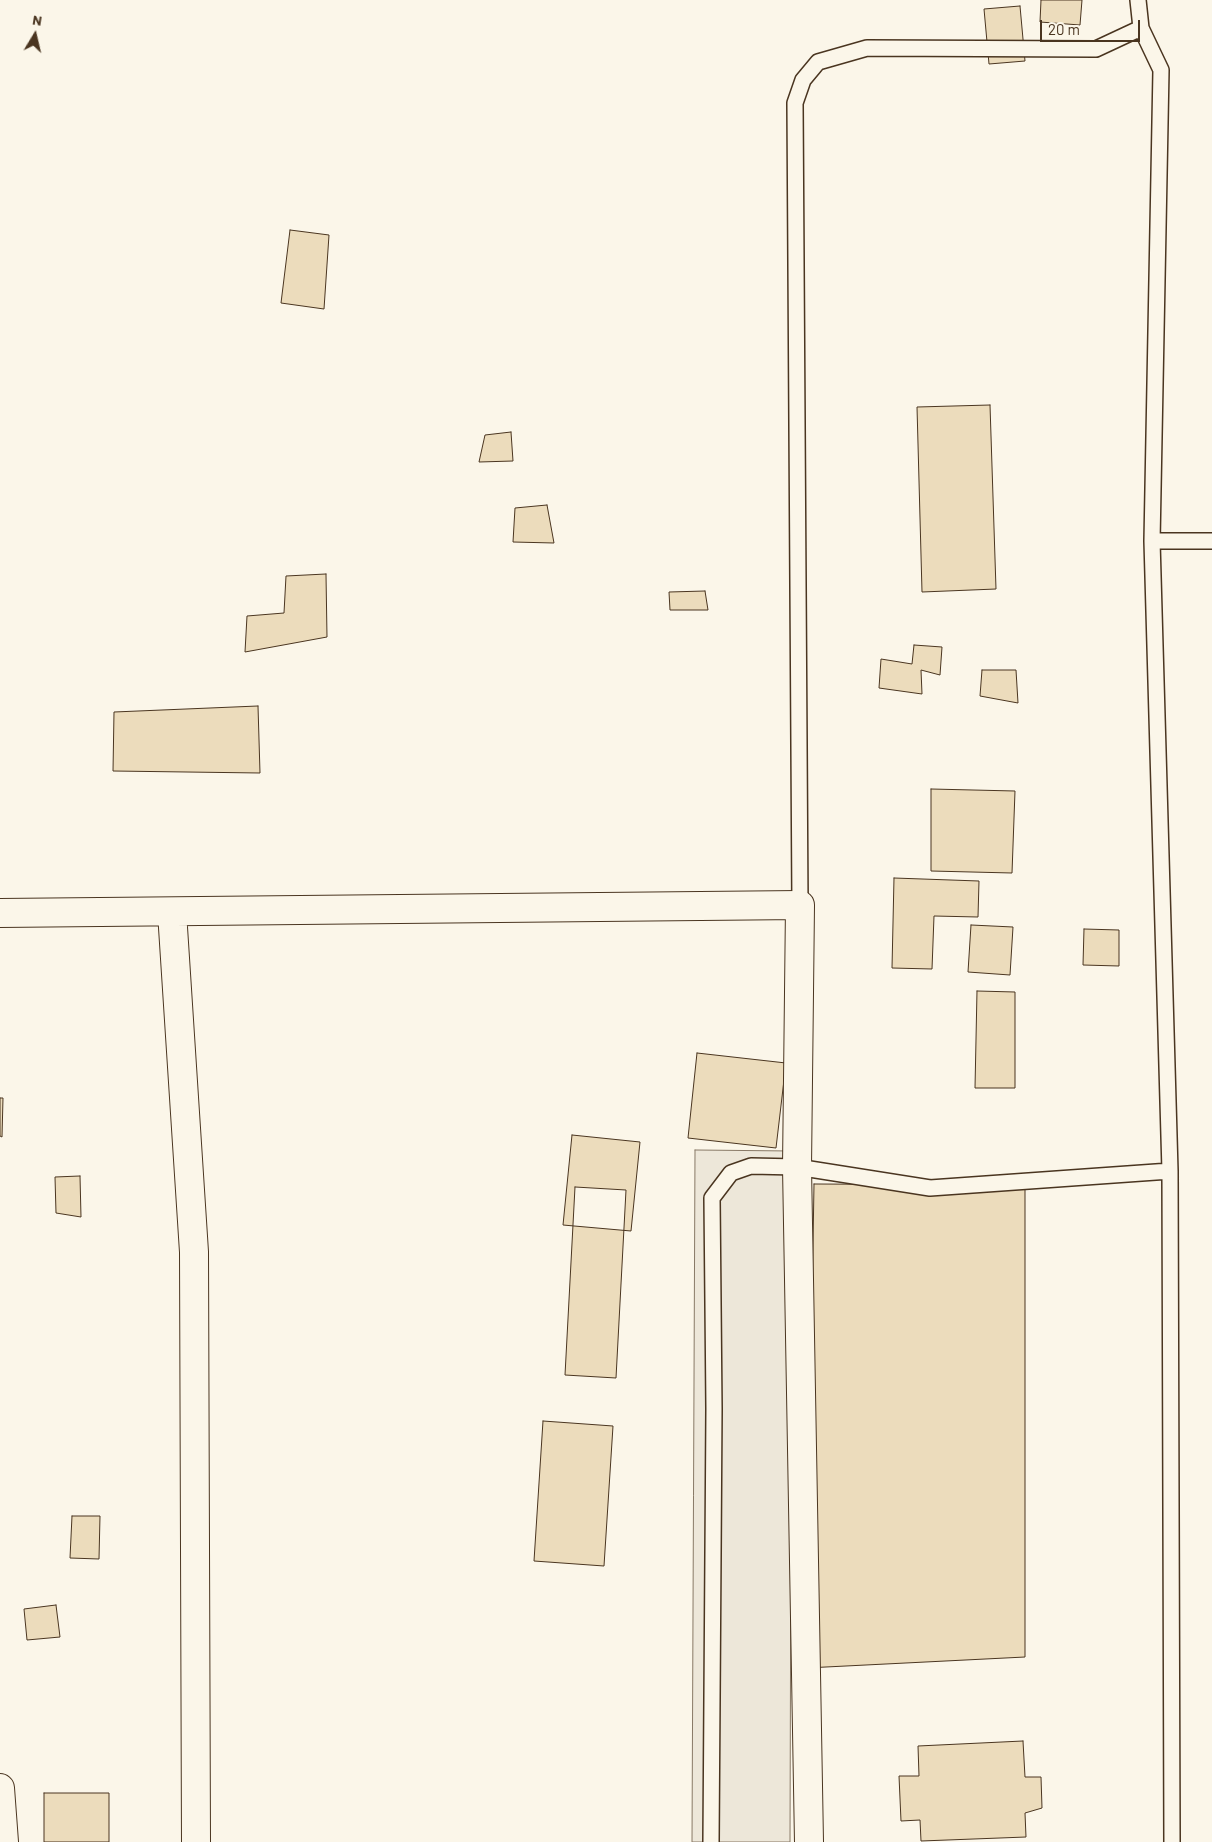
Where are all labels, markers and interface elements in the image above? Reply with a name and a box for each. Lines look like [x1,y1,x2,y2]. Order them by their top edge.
north arrow [10,10,60,60]
scale bar [1042,10,1142,42]
text: N [31,11,43,29]
text: 20 m [1048,20,1080,38]

